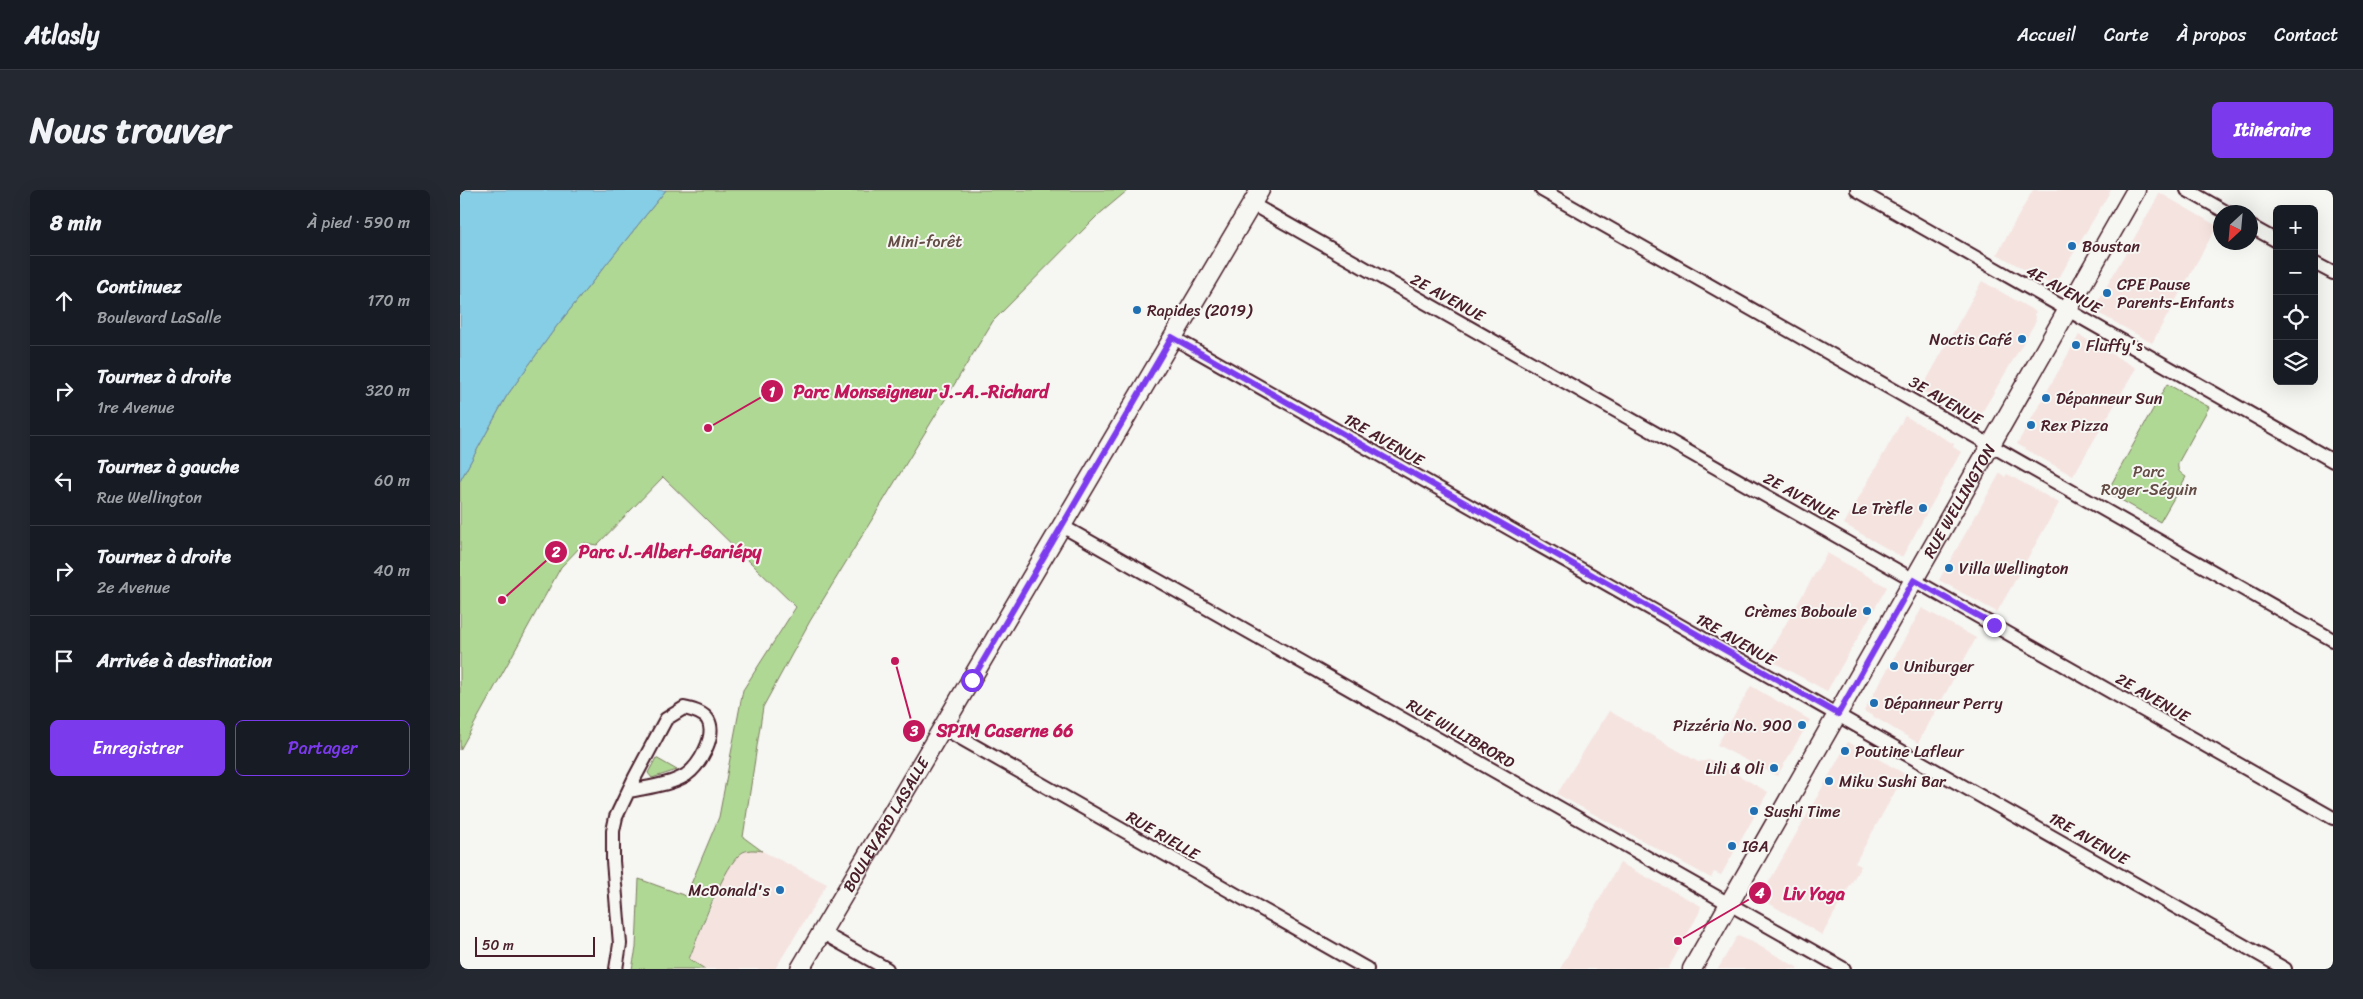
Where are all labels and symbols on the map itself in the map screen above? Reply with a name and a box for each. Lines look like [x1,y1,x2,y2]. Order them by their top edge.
north arrow [2213,205,2258,250]
park label: Mini-forêt [888,227,962,256]
place label: Boustan [2082,232,2140,261]
marker: Boustan [2066,240,2078,252]
street label: 4E AVENUE [2021,257,2108,323]
street label: 2E AVENUE [1405,265,1492,330]
place label: CPE Pause Parents-Enfants [2117,270,2234,317]
marker: CPE Pause Parents-Enfants [2101,287,2113,299]
place label: Rapides (2019) [1147,296,1253,325]
marker: Rapides (2019) [1131,304,1143,316]
place label: Noctis Café [1929,325,2012,354]
place label: Fluffy's [2086,331,2143,360]
marker: Noctis Café [2016,333,2028,345]
marker: Fluffy's [2070,339,2082,351]
street label: 3E AVENUE [1903,368,1989,434]
callout: Parc Monseigneur J.-A.-Richard [759,375,1059,408]
text: Parc Monseigneur J.-A.-Richard [793,376,1050,408]
text: 1 [769,379,776,405]
place label: Dépanneur Sun [2056,384,2163,413]
marker: Dépanneur Sun [2040,392,2052,404]
street label: 1RE AVENUE [1338,405,1431,475]
place label: Rex Pizza [2041,411,2108,440]
marker: Rex Pizza [2025,419,2037,431]
street label: RUE WELLINGTON [1915,438,2004,564]
park label: Parc Roger-Séguin [2101,457,2197,504]
street label: 2E AVENUE [1758,464,1845,529]
place label: Le Trèfle [1852,494,1913,523]
marker: Le Trèfle [1917,502,1929,514]
callout: Parc J.-Albert-Gariépy [543,535,772,568]
text: Parc J.-Albert-Gariépy [579,536,762,568]
text: 2 [551,539,561,565]
place label: Villa Wellington [1959,554,2069,583]
marker: Villa Wellington [1943,562,1955,574]
place label: Crèmes Boboule [1745,597,1857,626]
street label: 1RE AVENUE [1690,605,1783,675]
marker: Crèmes Boboule [1861,605,1873,617]
route end [1983,614,2006,637]
place label: Uniburger [1904,652,1975,681]
marker: Uniburger [1888,660,1900,672]
street label: 2E AVENUE [2110,664,2196,731]
route start [961,669,984,692]
place label: Dépanneur Perry [1884,689,2003,718]
street label: RUE WILLIBRORD [1401,691,1521,777]
marker: Dépanneur Perry [1868,697,1880,709]
place label: Pizzéria No. 900 [1673,711,1792,740]
callout: SPIM Caserne 66 [901,714,1083,747]
text: SPIM Caserne 66 [936,715,1073,747]
text: 3 [909,718,919,744]
marker: Pizzéria No. 900 [1796,719,1808,731]
place label: Poutine Lafleur [1855,737,1965,766]
marker: Poutine Lafleur [1839,745,1851,757]
street label: BOULEVARD LASALLE [835,751,938,898]
place label: Lili & Oli [1705,754,1765,783]
marker: Lili & Oli [1768,762,1780,774]
place label: Miku Sushi Bar [1839,767,1947,796]
marker: Miku Sushi Bar [1823,775,1835,787]
place label: Sushi Time [1764,797,1840,826]
street label: RUE RIELLE [1121,803,1206,869]
street label: 1RE AVENUE [2043,804,2136,874]
marker: Sushi Time [1748,805,1760,817]
place label: IGA [1741,832,1769,861]
marker: IGA [1726,840,1738,852]
place label: McDonald's [688,876,771,905]
callout: Liv Yoga [1748,877,1854,910]
text: Liv Yoga [1783,878,1846,910]
text: 4 [1754,880,1765,906]
marker: McDonald's [774,884,786,896]
scale bar [475,934,595,957]

